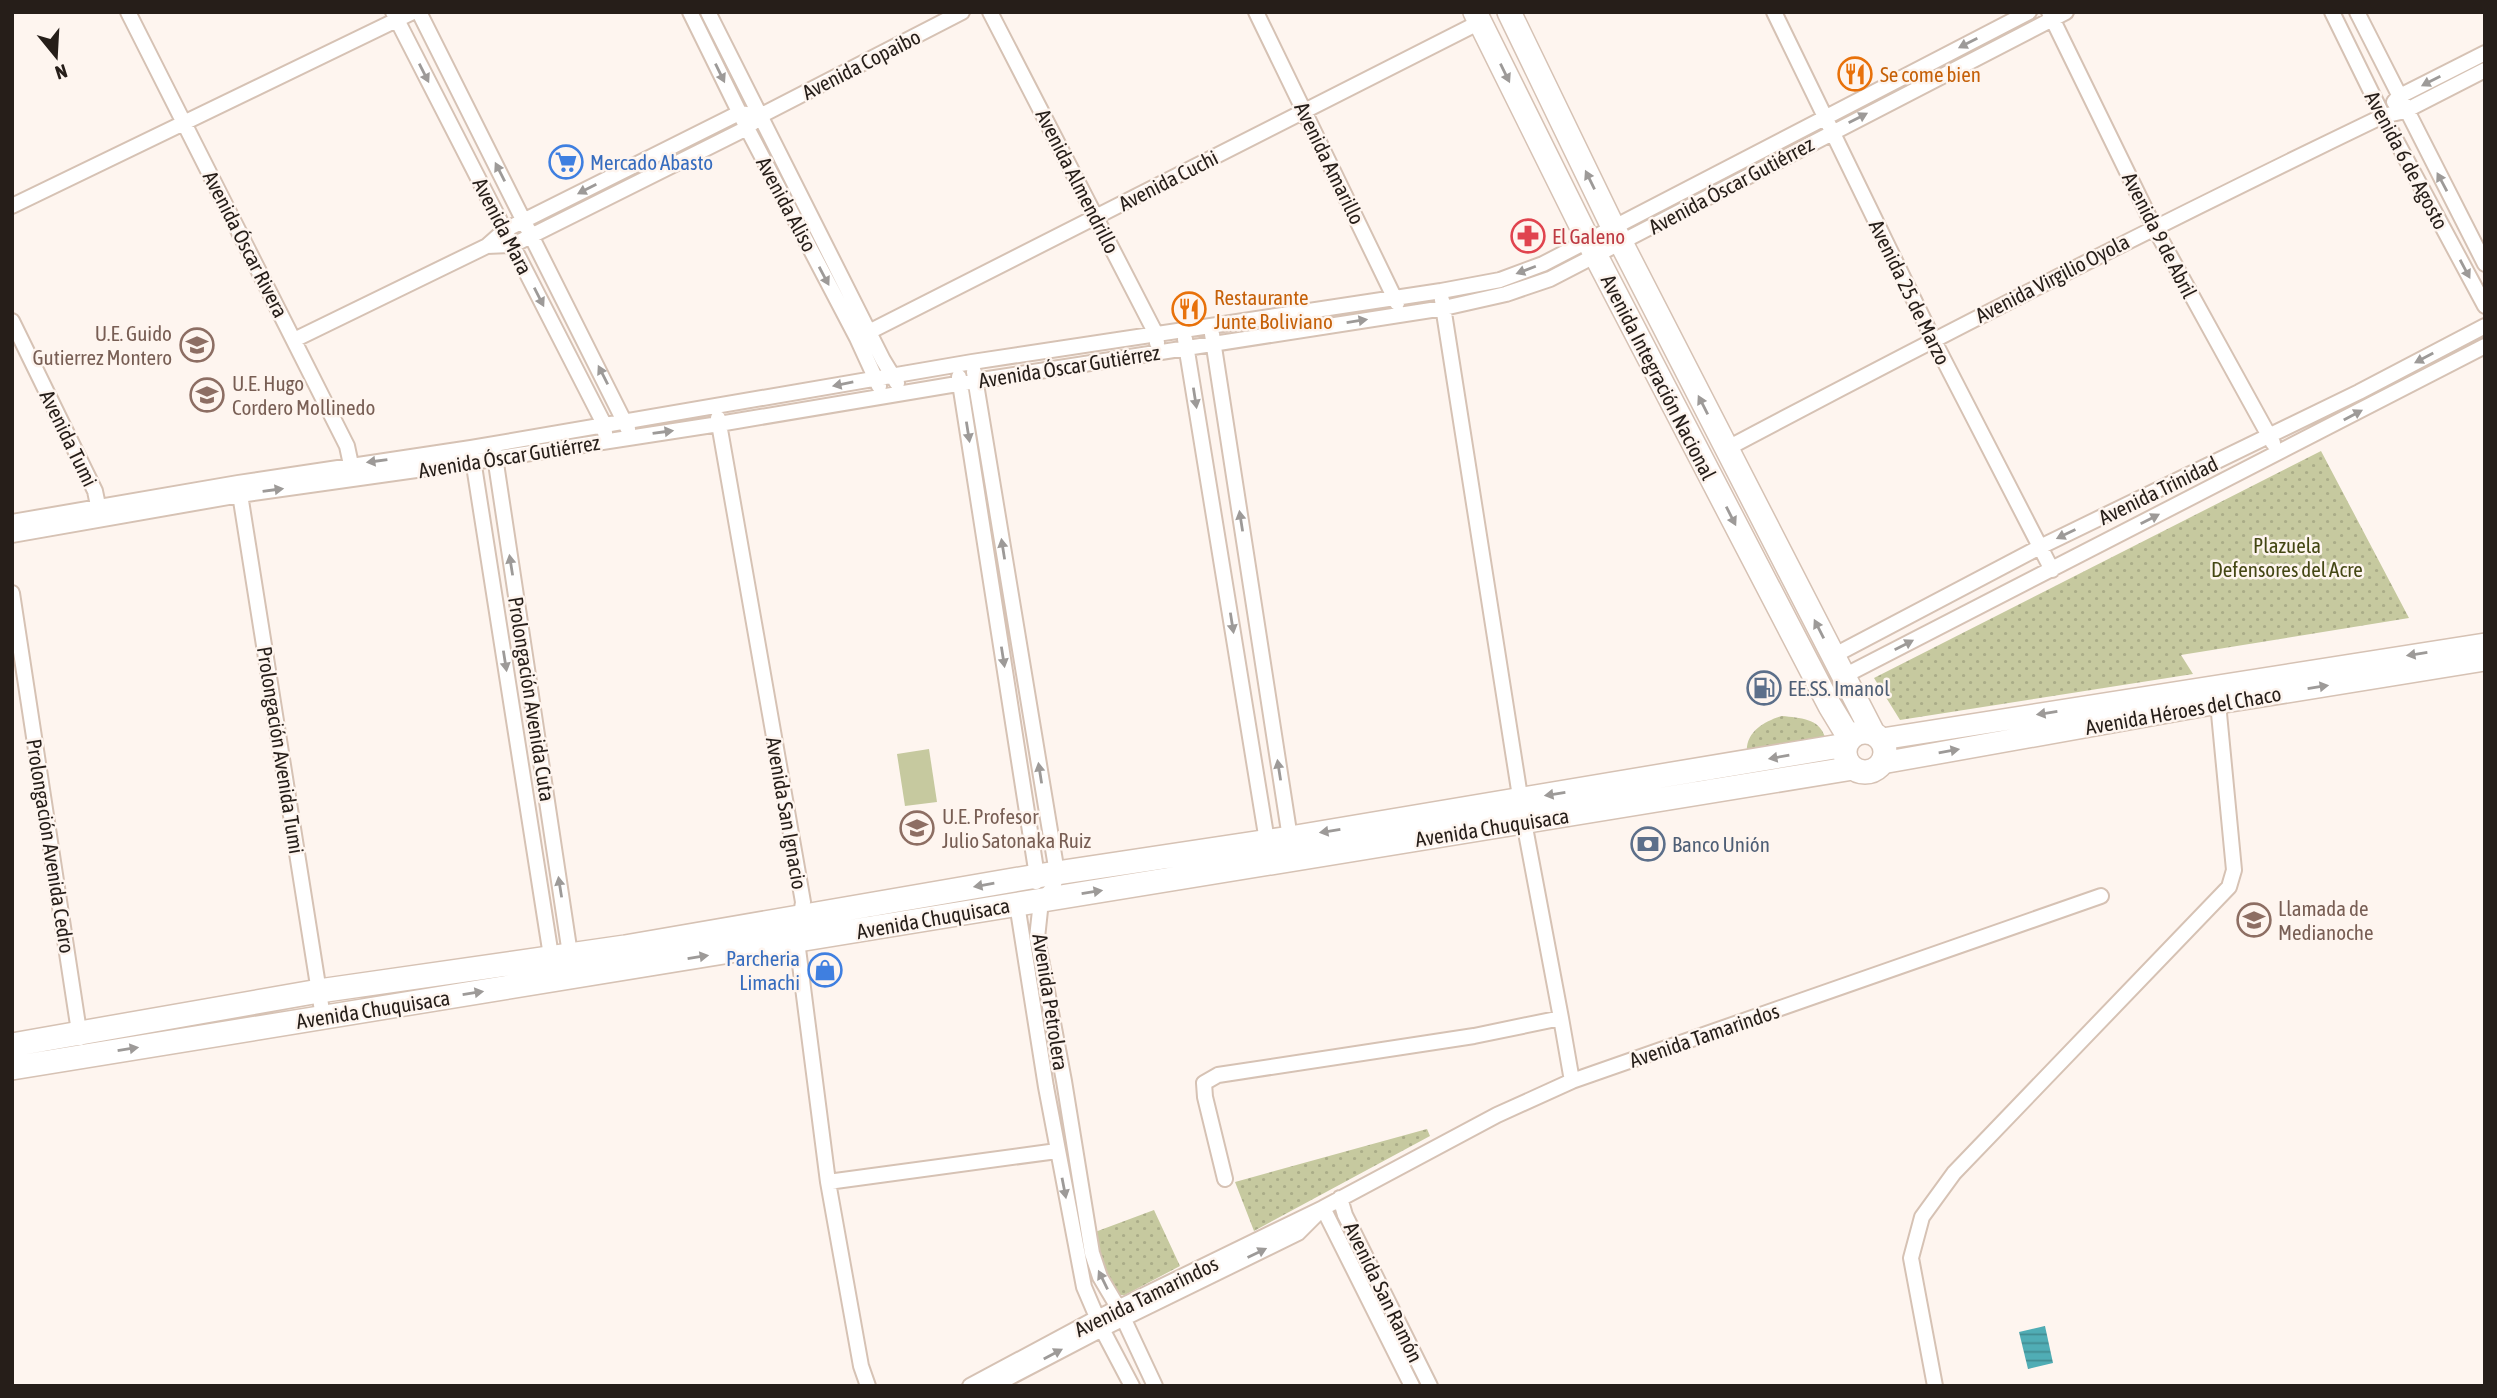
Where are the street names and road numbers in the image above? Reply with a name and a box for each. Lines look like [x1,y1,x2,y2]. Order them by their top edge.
street label: Avenida Copaibo [798,24,924,104]
street label: Avenida 6 de Agosto [2361,87,2453,233]
street label: Avenida Amarillo [1290,98,1370,228]
street label: Avenida Almendrillo [1031,105,1125,257]
street label: Avenida Óscar Gutiérrez [1644,131,1818,239]
street label: Avenida Cuchi [1114,145,1222,215]
street label: Avenida Aliso [752,153,822,255]
street label: Avenida Óscar Rivera [199,167,293,321]
street label: Avenida 9 de Abril [2118,168,2202,302]
street label: Avenida Mara [468,174,538,278]
street label: Avenida 25 de Marzo [1865,216,1955,368]
street label: Avenida Virgilio Oyola [1971,229,2133,327]
street label: Avenida Integración Nacional [1597,270,1721,484]
street label: Avenida Óscar Gutiérrez [977,340,1162,392]
street label: Avenida Tumi [35,386,103,490]
street label: Avenida Óscar Gutiérrez [417,430,602,482]
street label: Avenida Trinidad [2095,451,2221,529]
street label: Prolongación Avenida Cuta [504,595,560,803]
street label: Prolongación Avenida Tumi [253,645,309,855]
street label: Avenida Héroes del Chaco [2083,681,2283,739]
street label: Avenida San Ignacio [762,735,812,891]
street label: Prolongación Avenida Cedro [22,737,80,955]
street label: Avenida Chuquisaca [1413,803,1571,851]
street label: Avenida Chuquisaca [854,893,1012,943]
street label: Avenida Petrolera [1028,932,1074,1072]
street label: Avenida Chuquisaca [294,985,452,1033]
street label: Avenida Tamarindos [1626,998,1782,1072]
street label: Avenida San Ramón [1340,1218,1428,1366]
street label: Avenida Tamarindos [1070,1251,1222,1341]

